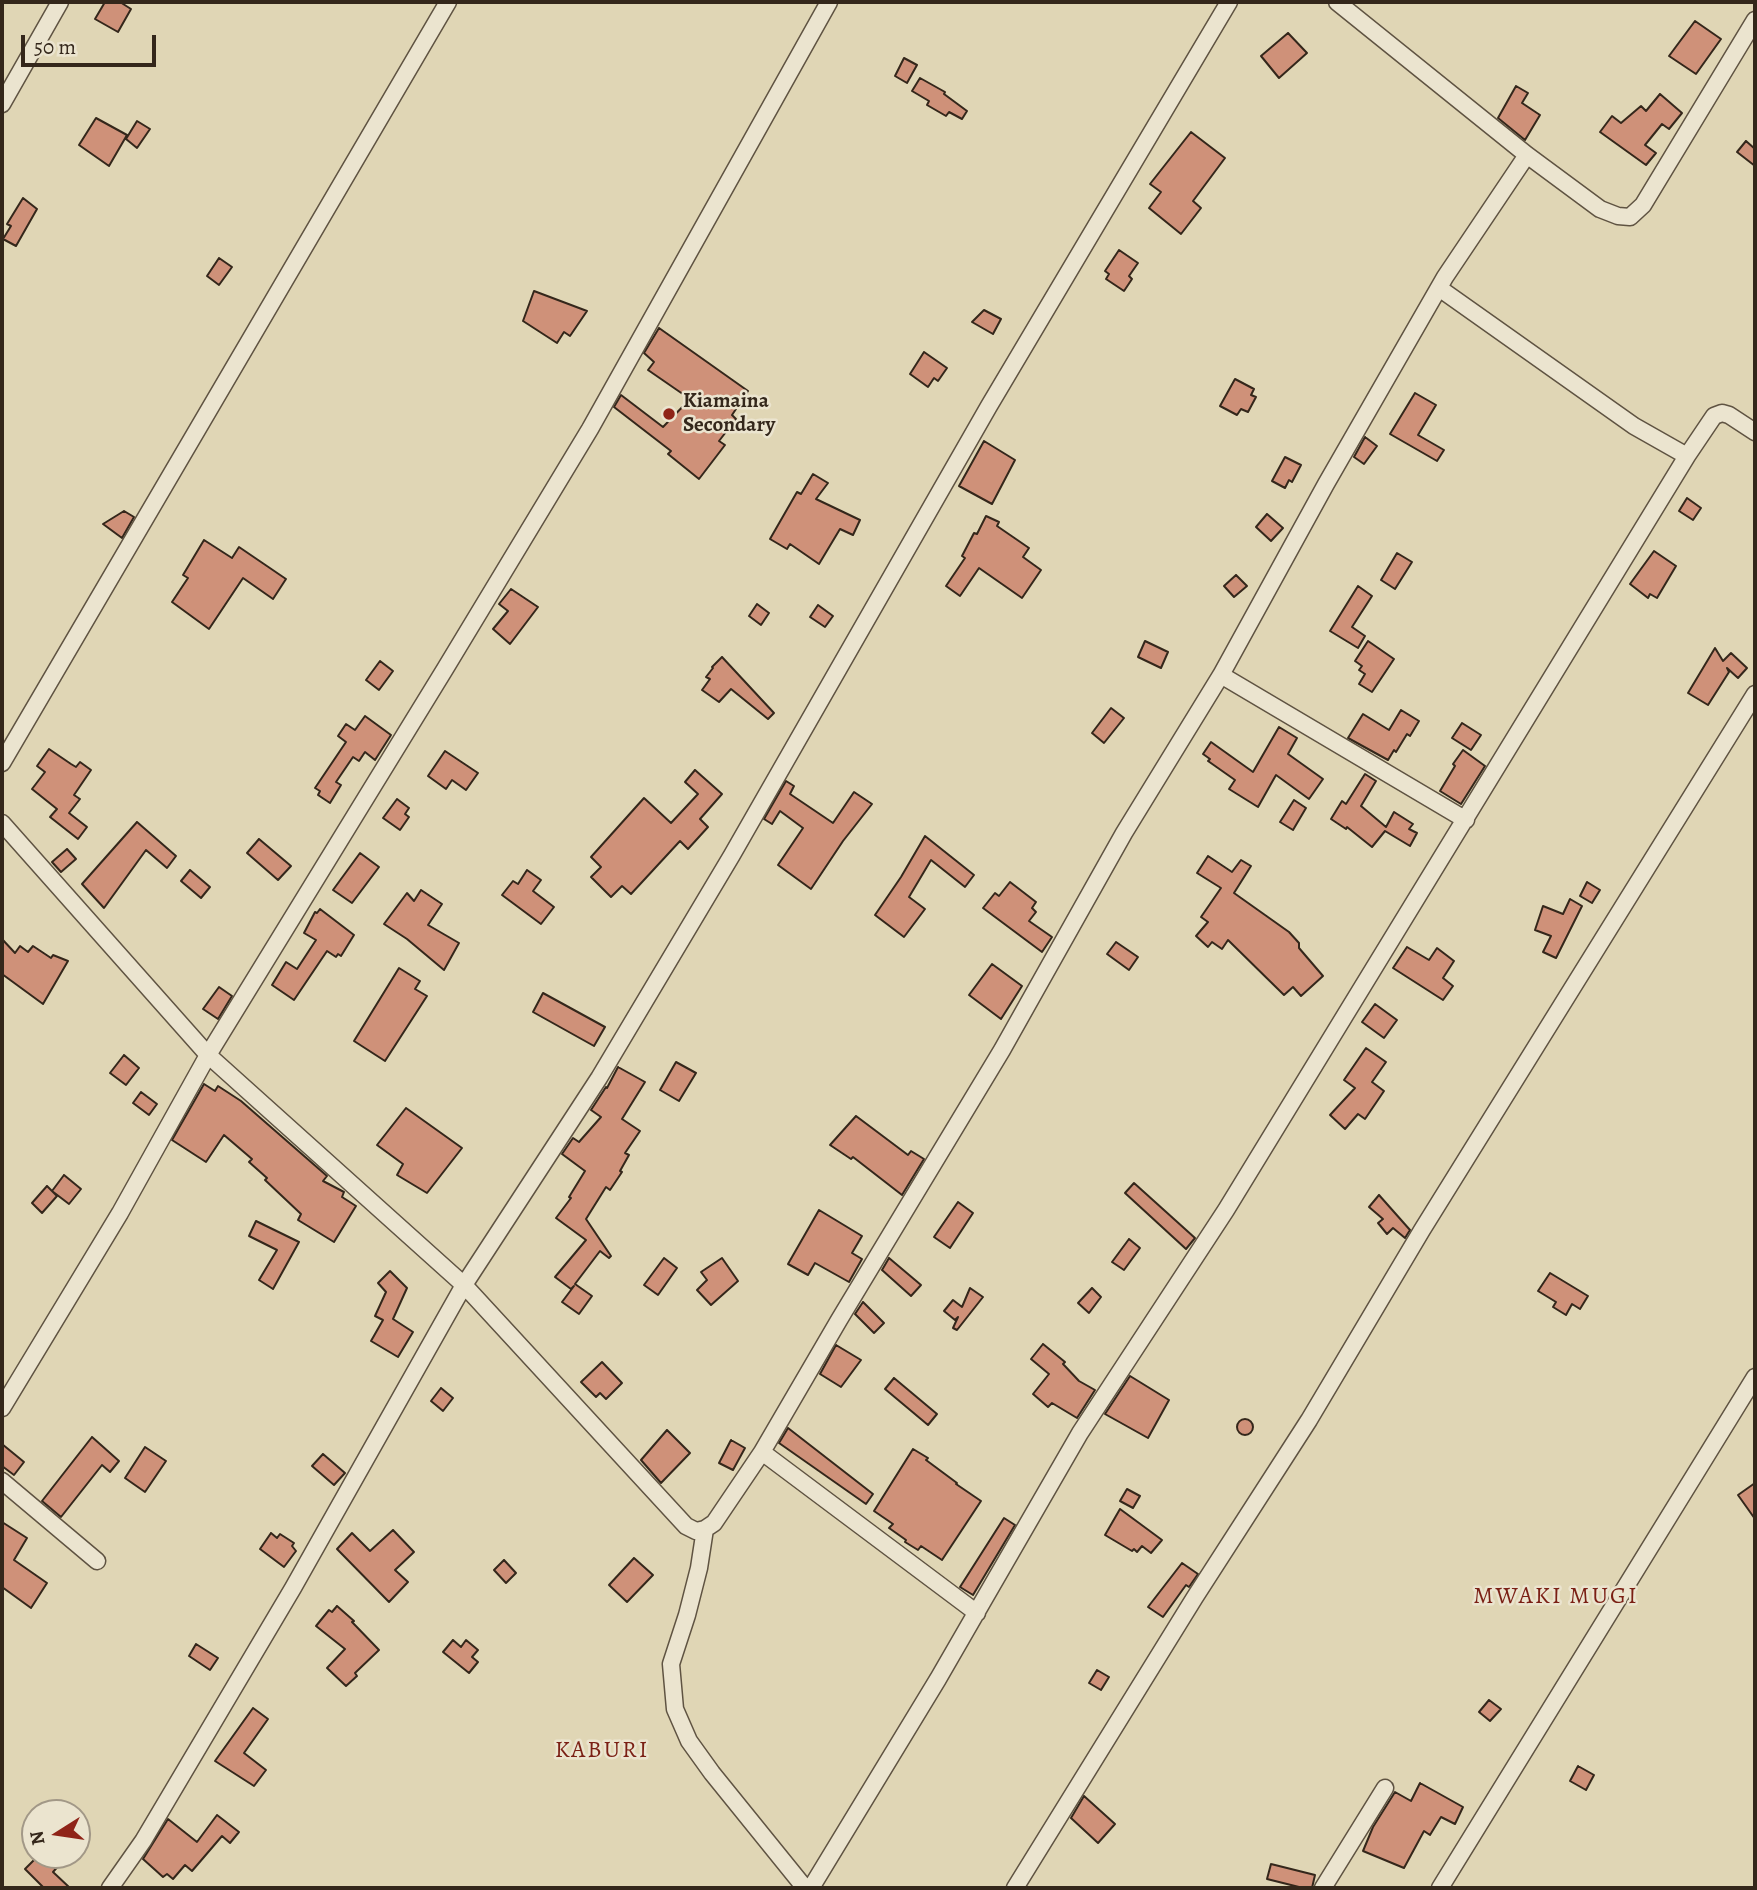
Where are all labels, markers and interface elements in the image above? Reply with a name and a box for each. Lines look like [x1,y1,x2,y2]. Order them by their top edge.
scale bar [24,21,159,65]
text: 50 m [34,33,76,61]
place label: Kiamaina Secondary [683,389,775,439]
marker: Kiamaina Secondary [661,406,677,422]
district label: MWAKI MUGI [1475,1583,1637,1611]
district label: KABURI [555,1737,649,1765]
north arrow [21,1799,91,1869]
text: N [23,1828,52,1847]

